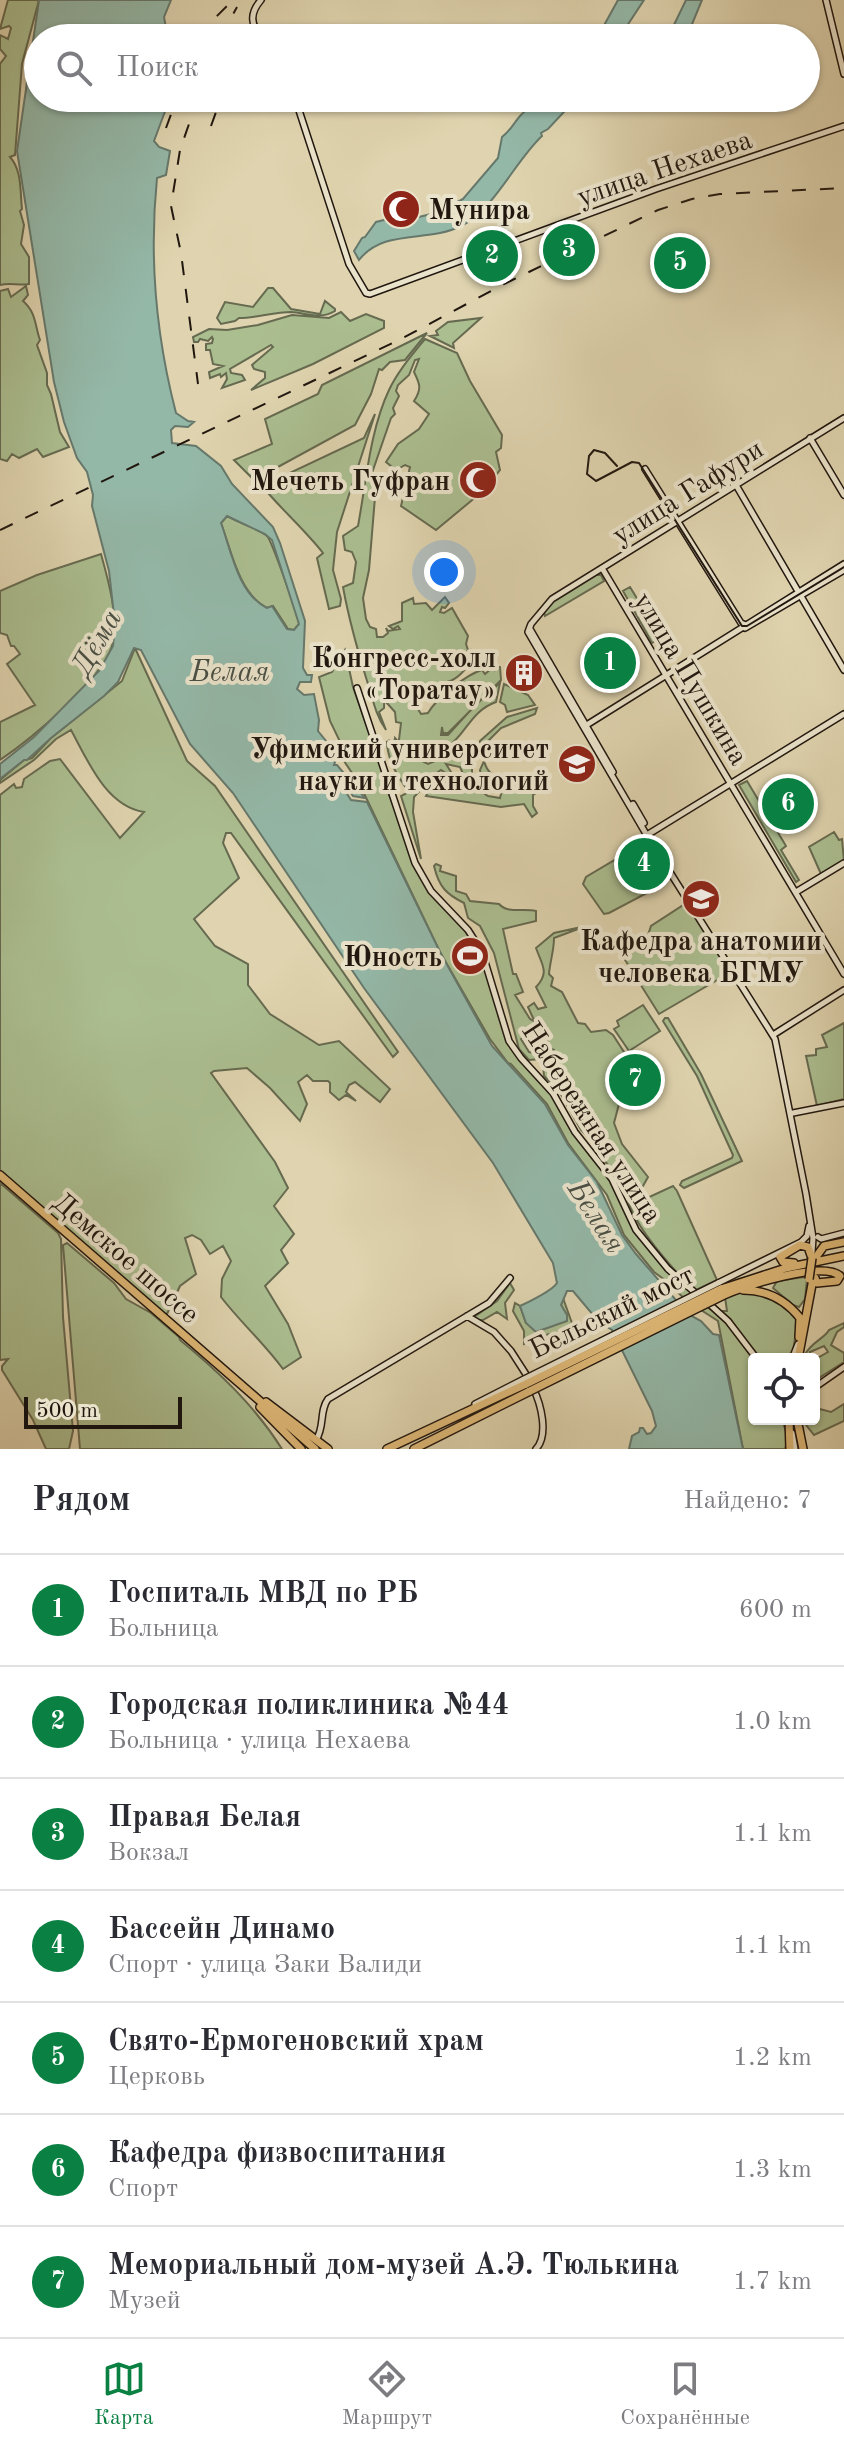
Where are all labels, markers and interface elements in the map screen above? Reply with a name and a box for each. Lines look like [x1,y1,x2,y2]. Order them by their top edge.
search box [24,24,820,112]
icon: search [52,46,96,90]
text: Поиск [116,53,199,83]
street label: улица Нехаева [574,127,756,213]
mosque icon: Мунира [380,188,422,230]
place label: Мунира [429,198,530,226]
pin: 3 [543,220,595,280]
pin: 2 [466,226,518,286]
pin: 5 [654,233,706,293]
street label: улица Гафури [608,436,769,551]
mosque icon: Мечеть Гуфран [457,459,499,501]
place label: Мечеть Гуфран [251,469,450,497]
your location [424,552,464,592]
street label: улица Пушкина [627,588,752,771]
water label: Дёма [65,605,128,685]
pin: 1 [584,633,636,693]
place label: Конгресс-холл «Торатау» [312,645,496,706]
building icon: Конгресс-холл «Торатау» [503,652,545,694]
water label: Белая [189,658,270,688]
place label: Уфимский университет науки и технологий [250,737,549,797]
school or university icon: Уфимский университет науки и технологий [556,743,598,785]
pin: 6 [762,774,814,834]
pin: 4 [618,834,670,894]
school or university icon: Кафедра анатомии человека БГМУ [680,878,722,920]
place label: Кафедра анатомии человека БГМУ [580,928,822,989]
sports icon: Юность [449,935,491,977]
place label: Юность [343,944,442,973]
street label: Набережная улица [515,1018,666,1229]
pin: 7 [609,1050,661,1110]
water label: Белая [561,1175,630,1259]
street label: Демское шоссе [47,1189,203,1330]
street label: Бельский мост [525,1262,699,1366]
map controls [748,1353,820,1425]
button: locate [748,1353,820,1425]
scale bar [24,1393,182,1429]
text: 500 m [36,1400,98,1422]
text: Рядом [32,1484,131,1518]
text: Найдено: 7 [683,1488,812,1514]
text: Госпиталь МВД по РБ [108,1579,418,1609]
text: 1 [50,1597,66,1623]
text: 600 m [739,1597,812,1623]
text: Больница [108,1616,219,1642]
text: Городская поликлиника №44 [108,1691,510,1721]
text: 2 [50,1709,66,1735]
text: 1.0 km [733,1709,812,1735]
text: Больница · улица Нехаева [108,1728,410,1754]
text: Правая Белая [108,1803,301,1833]
text: 3 [50,1821,66,1847]
text: 1.1 km [733,1821,812,1847]
text: Вокзал [108,1840,189,1866]
text: Бассейн Динамо [108,1915,335,1945]
text: 4 [50,1933,66,1959]
text: 1.1 km [733,1933,812,1959]
text: Спорт · улица Заки Валиди [108,1952,422,1978]
text: Свято-Ермогеновский храм [108,2027,484,2057]
text: 5 [50,2045,66,2071]
text: 1.2 km [733,2045,812,2071]
text: Церковь [108,2064,205,2090]
text: Кафедра физвоспитания [108,2139,446,2169]
text: 6 [50,2157,66,2183]
text: 1.3 km [733,2157,812,2183]
text: Спорт [108,2176,178,2202]
text: Мемориальный дом-музей А.Э. Тюлькина [108,2251,679,2281]
text: 7 [50,2269,66,2295]
text: 1.7 km [733,2269,812,2295]
text: Музей [108,2288,181,2314]
tab: Карта [94,2357,154,2432]
tab: Маршрут [342,2357,432,2432]
tab: Сохранённые [620,2357,750,2432]

